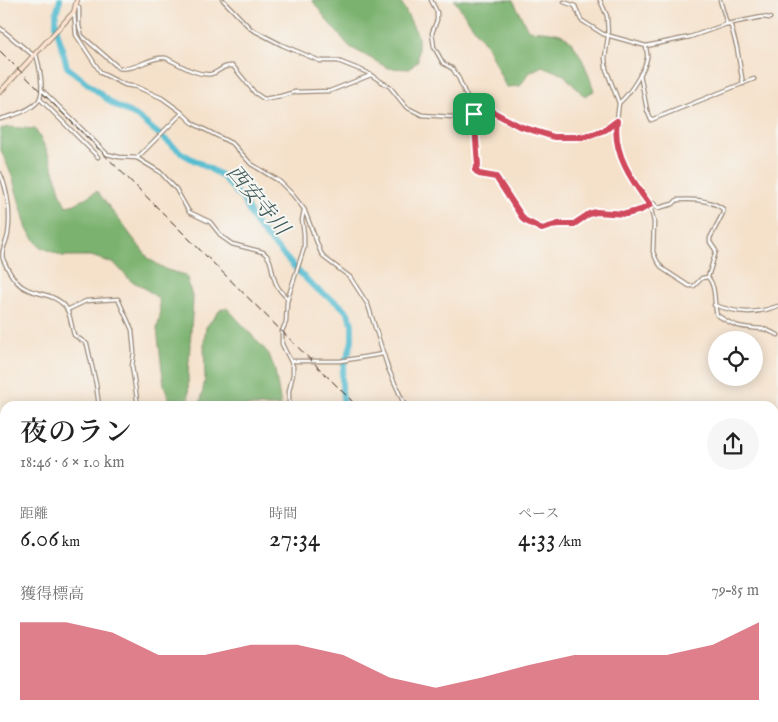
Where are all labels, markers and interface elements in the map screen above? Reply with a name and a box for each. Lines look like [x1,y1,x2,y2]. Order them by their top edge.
pin [453,93,495,135]
icon: arrive [460,100,488,128]
water label: 西安寺川 [220,160,295,243]
map controls [708,331,763,386]
button: locate [708,331,763,386]
text: 夜のラン [20,416,132,451]
button: share [707,418,759,470]
text: 18:46 · 6 × 1.0 km [20,453,125,473]
text: 距離 [20,505,48,523]
text: 時間 [269,505,297,523]
text: ペース [518,505,559,523]
text: 6.06 [20,523,59,555]
text: 27:34 [269,523,320,555]
text: 4:33 [518,523,556,555]
text: km [59,533,80,551]
text: /km [556,533,582,551]
text: 79–85 m [711,581,759,601]
text: 獲得標高 [20,585,84,605]

